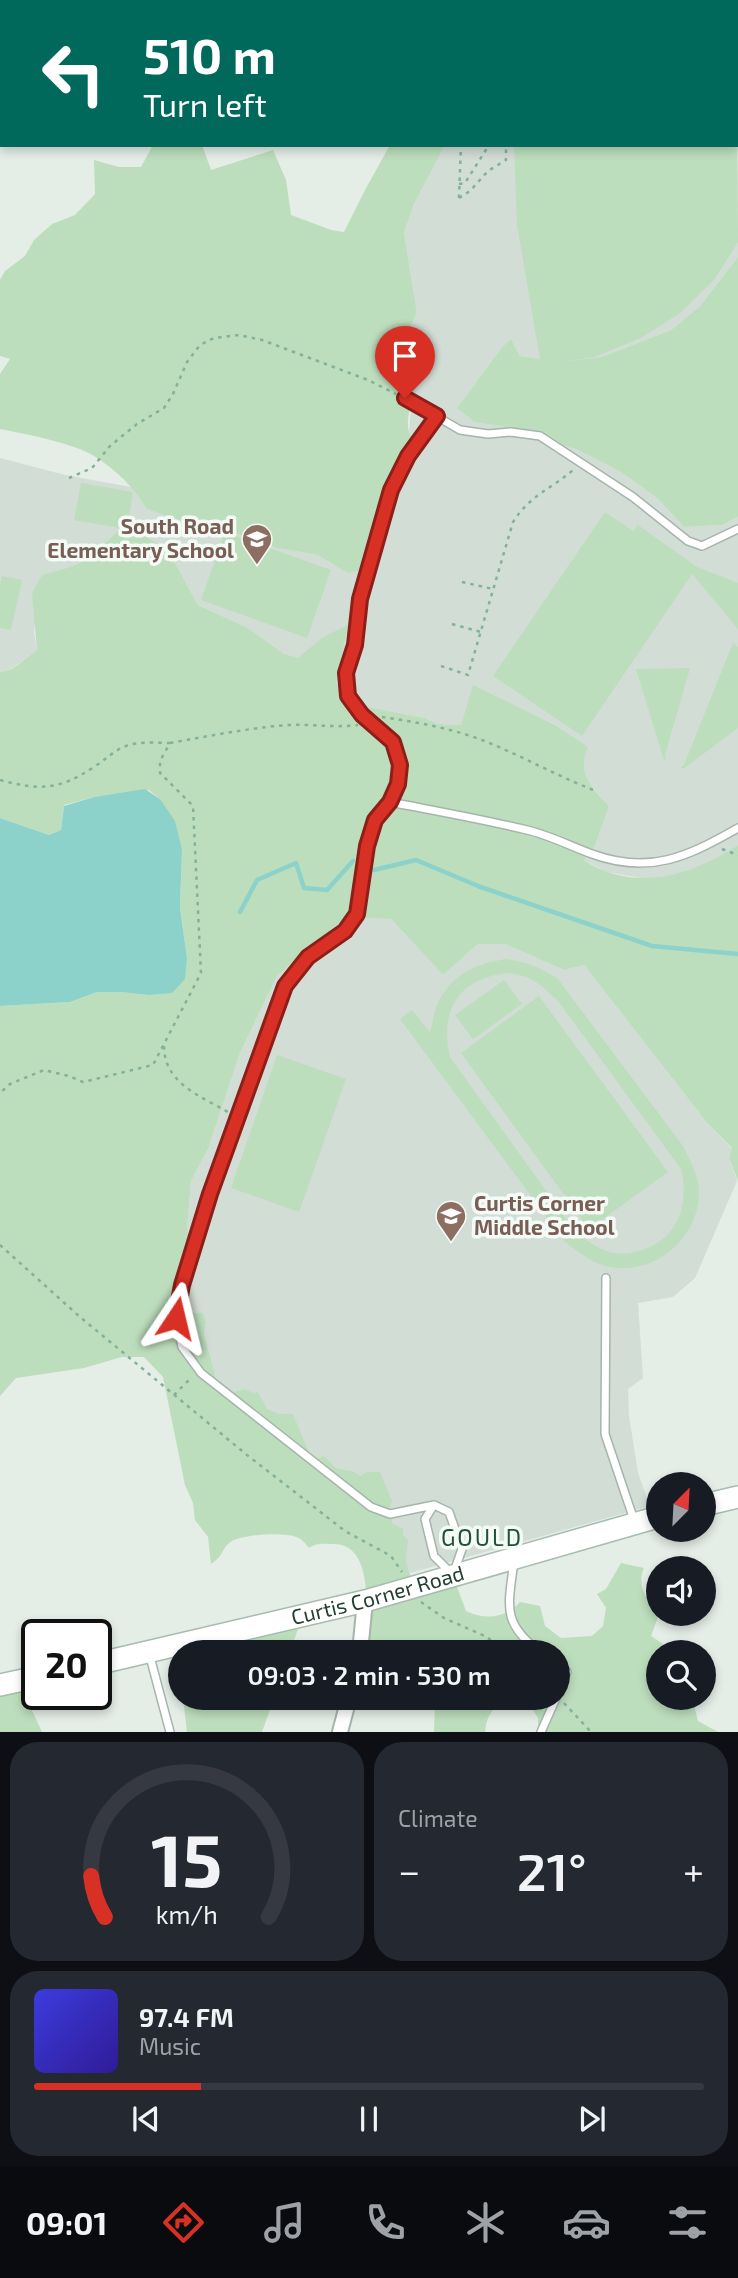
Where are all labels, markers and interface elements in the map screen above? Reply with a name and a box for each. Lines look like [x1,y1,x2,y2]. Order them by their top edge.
text: 510 m [143,25,276,84]
icon: left [28,28,119,119]
text: Turn left [143,85,267,123]
pin [375,326,435,398]
icon: arrive [386,337,424,375]
place label: South Road Elementary School [47,513,234,563]
school or university icon: South Road Elementary School [240,522,274,566]
place label: Curtis Corner Middle School [474,1190,615,1239]
school or university icon: Curtis Corner Middle School [434,1199,468,1243]
position arrow [139,1281,213,1355]
north arrow [646,1472,716,1542]
map controls [646,1472,716,1710]
district label: GOULD [441,1523,523,1551]
button: sound [646,1556,716,1626]
street label: Curtis Corner Road [289,1559,467,1629]
speed limit sign: 20 [21,1619,112,1710]
button: search [646,1640,716,1710]
text: 09:03 · 2 min · 530 m [248,1659,491,1690]
text: Climate [398,1804,478,1832]
text: 15 [151,1815,223,1903]
text: 21° [517,1839,587,1901]
text: − [398,1847,420,1893]
text: + [683,1847,704,1893]
text: km/h [156,1899,218,1929]
text: 97.4 FM [139,2001,234,2032]
text: Music [139,2032,201,2060]
icon: previous [127,2100,165,2138]
icon: pause [350,2100,388,2138]
icon: next [573,2100,611,2138]
icon: directions [159,2198,208,2247]
icon: music [260,2198,309,2247]
icon: phone [361,2198,410,2247]
icon: climate [461,2198,510,2247]
icon: car [562,2198,611,2247]
icon: filters [663,2198,712,2247]
text: 09:01 [26,2203,107,2241]

